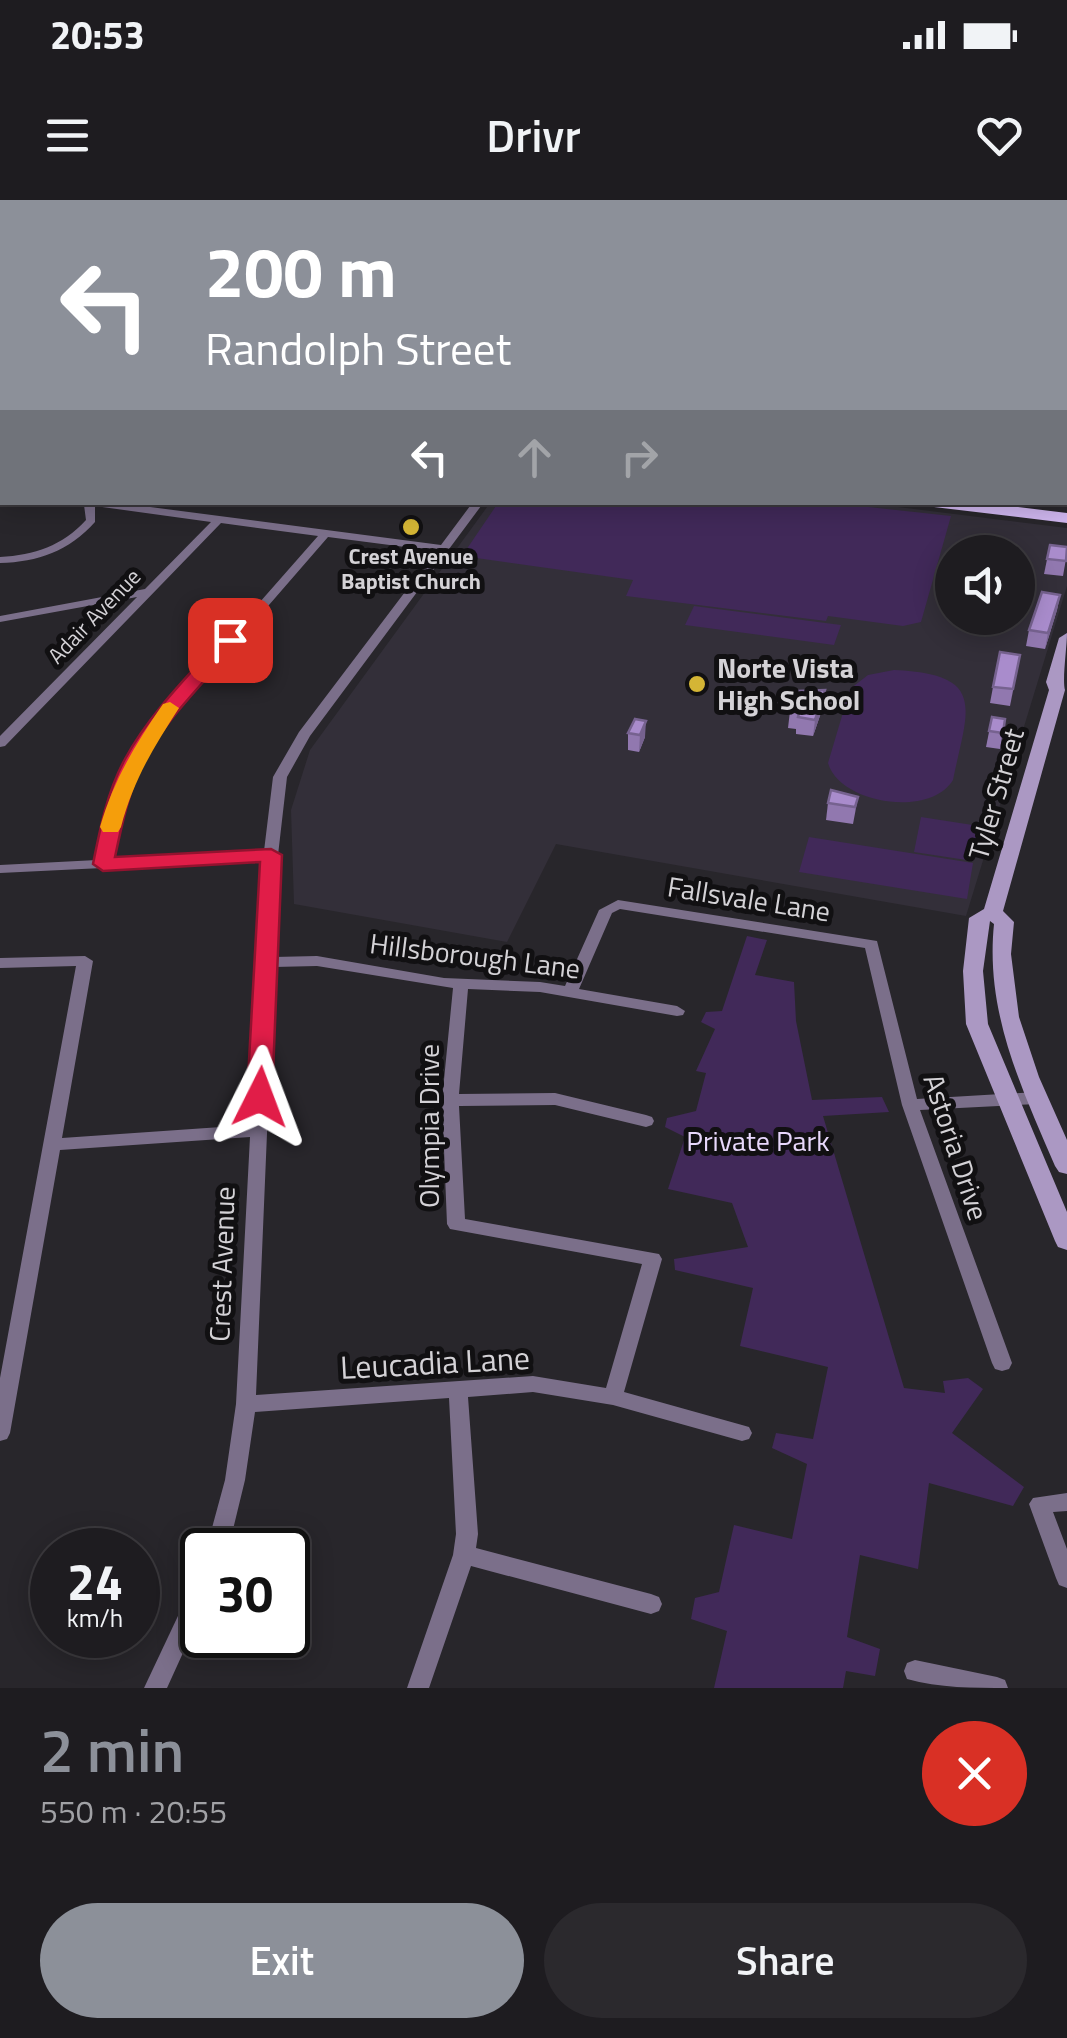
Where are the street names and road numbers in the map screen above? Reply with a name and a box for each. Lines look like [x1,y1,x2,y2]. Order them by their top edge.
street label: Adair Avenue [39,560,149,672]
street label: Tyler Street [956,723,1035,865]
street label: Fallsvale Lane [665,864,834,933]
street label: Hillsborough Lane [367,921,583,990]
street label: Olympia Drive [407,1044,450,1208]
street label: Astoria Drive [913,1068,1000,1226]
street label: Crest Avenue [197,1186,246,1342]
street label: Leucadia Lane [339,1333,531,1391]

